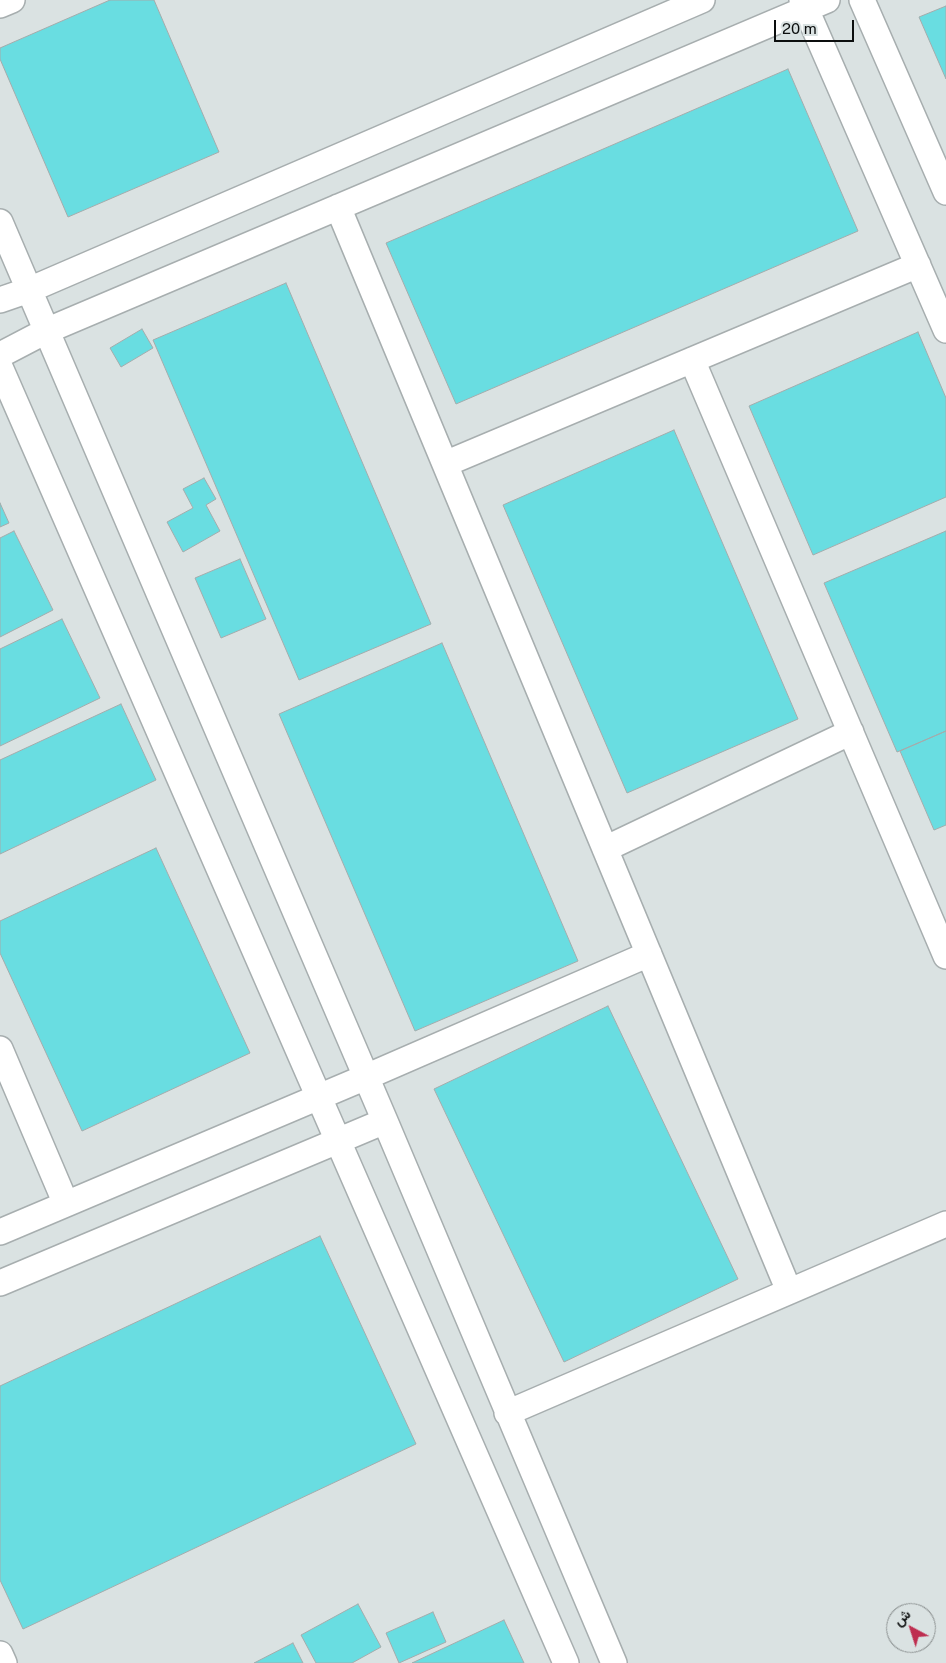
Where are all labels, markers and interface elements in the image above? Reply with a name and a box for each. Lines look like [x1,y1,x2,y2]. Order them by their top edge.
scale bar [776,10,856,42]
text: 20 m [782,20,817,37]
north arrow [886,1603,936,1653]
text: ش [890,1606,914,1629]

